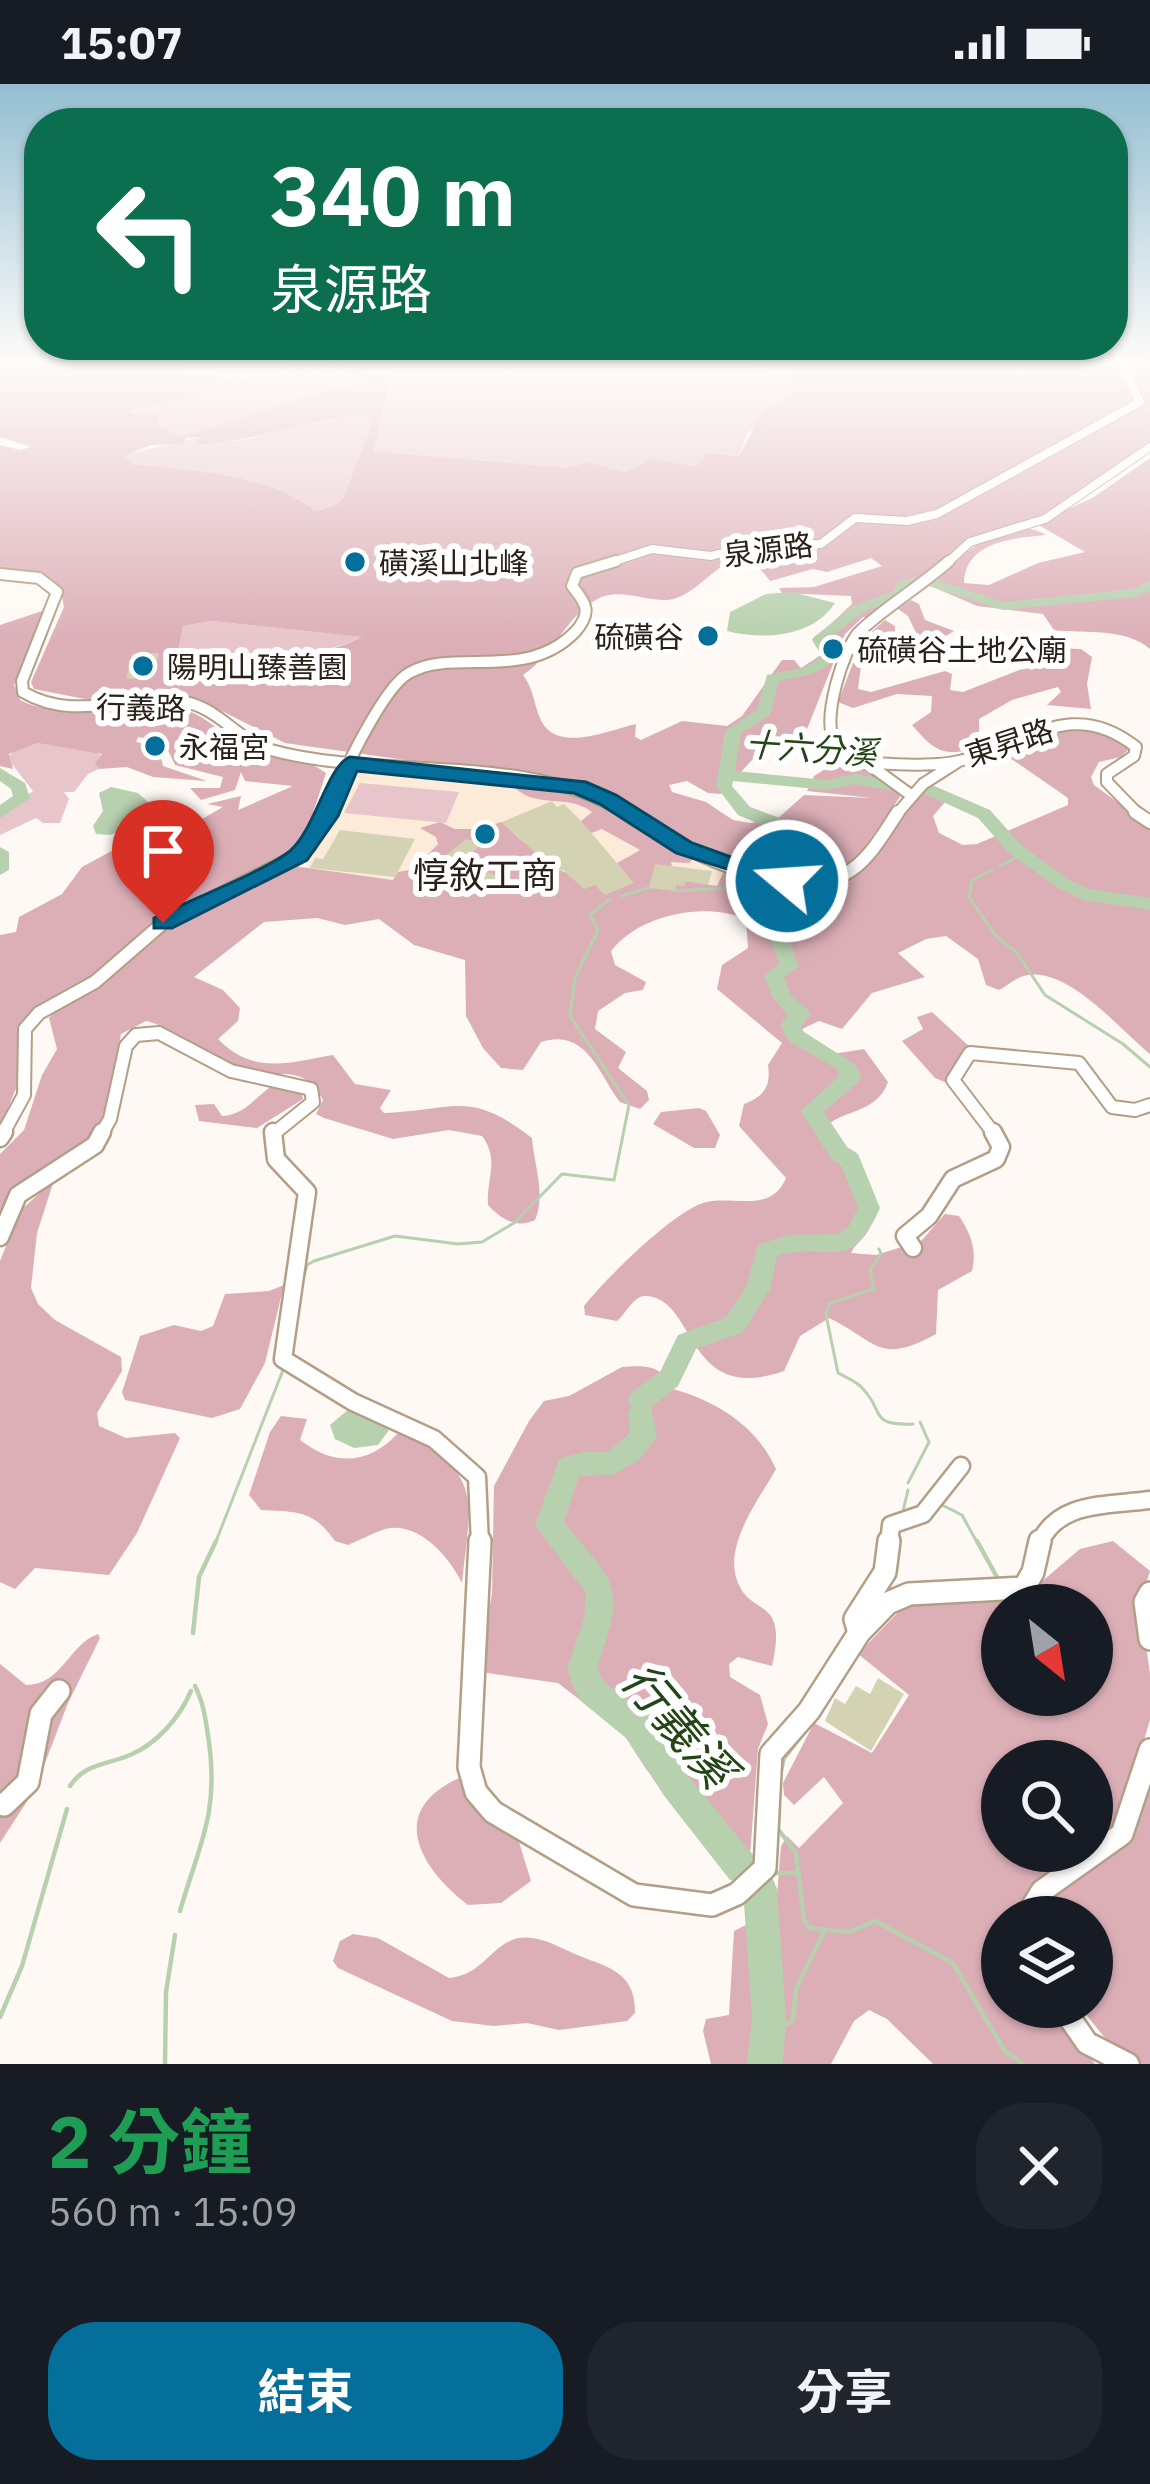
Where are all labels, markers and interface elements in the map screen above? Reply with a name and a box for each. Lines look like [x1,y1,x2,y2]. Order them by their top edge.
text: 15:07 [60,13,183,71]
text: 340 m [270,140,516,249]
icon: left [72,156,228,312]
text: 泉源路 [270,254,432,324]
street label: 泉源路 [721,524,815,574]
place label: 磺溪山北峰 [379,543,529,582]
marker: 磺溪山北峰 [342,549,368,575]
place label: 硫磺谷 [594,617,684,656]
marker: 硫磺谷 [695,623,721,649]
place label: 硫磺谷土地公廟 [857,630,1067,669]
marker: 硫磺谷土地公廟 [820,636,846,662]
place label: 陽明山臻善園 [167,647,347,686]
marker: 陽明山臻善園 [130,653,156,679]
street label: 行義路 [96,687,186,727]
street label: 東昇路 [960,710,1058,774]
water label: 十六分溪 [744,722,882,774]
place label: 永福宮 [179,727,269,766]
marker: 永福宮 [142,733,168,759]
pin [112,800,214,923]
icon: arrive [130,818,196,884]
position arrow [724,818,850,944]
marker: 惇敘工商 [472,821,498,847]
place label: 惇敘工商 [413,851,557,898]
north arrow [981,1584,1113,1716]
map controls [981,1584,1113,2028]
water label: 行義溪 [609,1649,753,1804]
button: search [981,1740,1113,1872]
button: layers [981,1896,1113,2028]
text: 2 分鐘 [48,2094,252,2188]
button: close [976,2103,1102,2229]
text: 560 m · 15:09 [48,2186,298,2237]
button: 結束 [48,2322,563,2460]
button: 分享 [587,2322,1102,2460]

